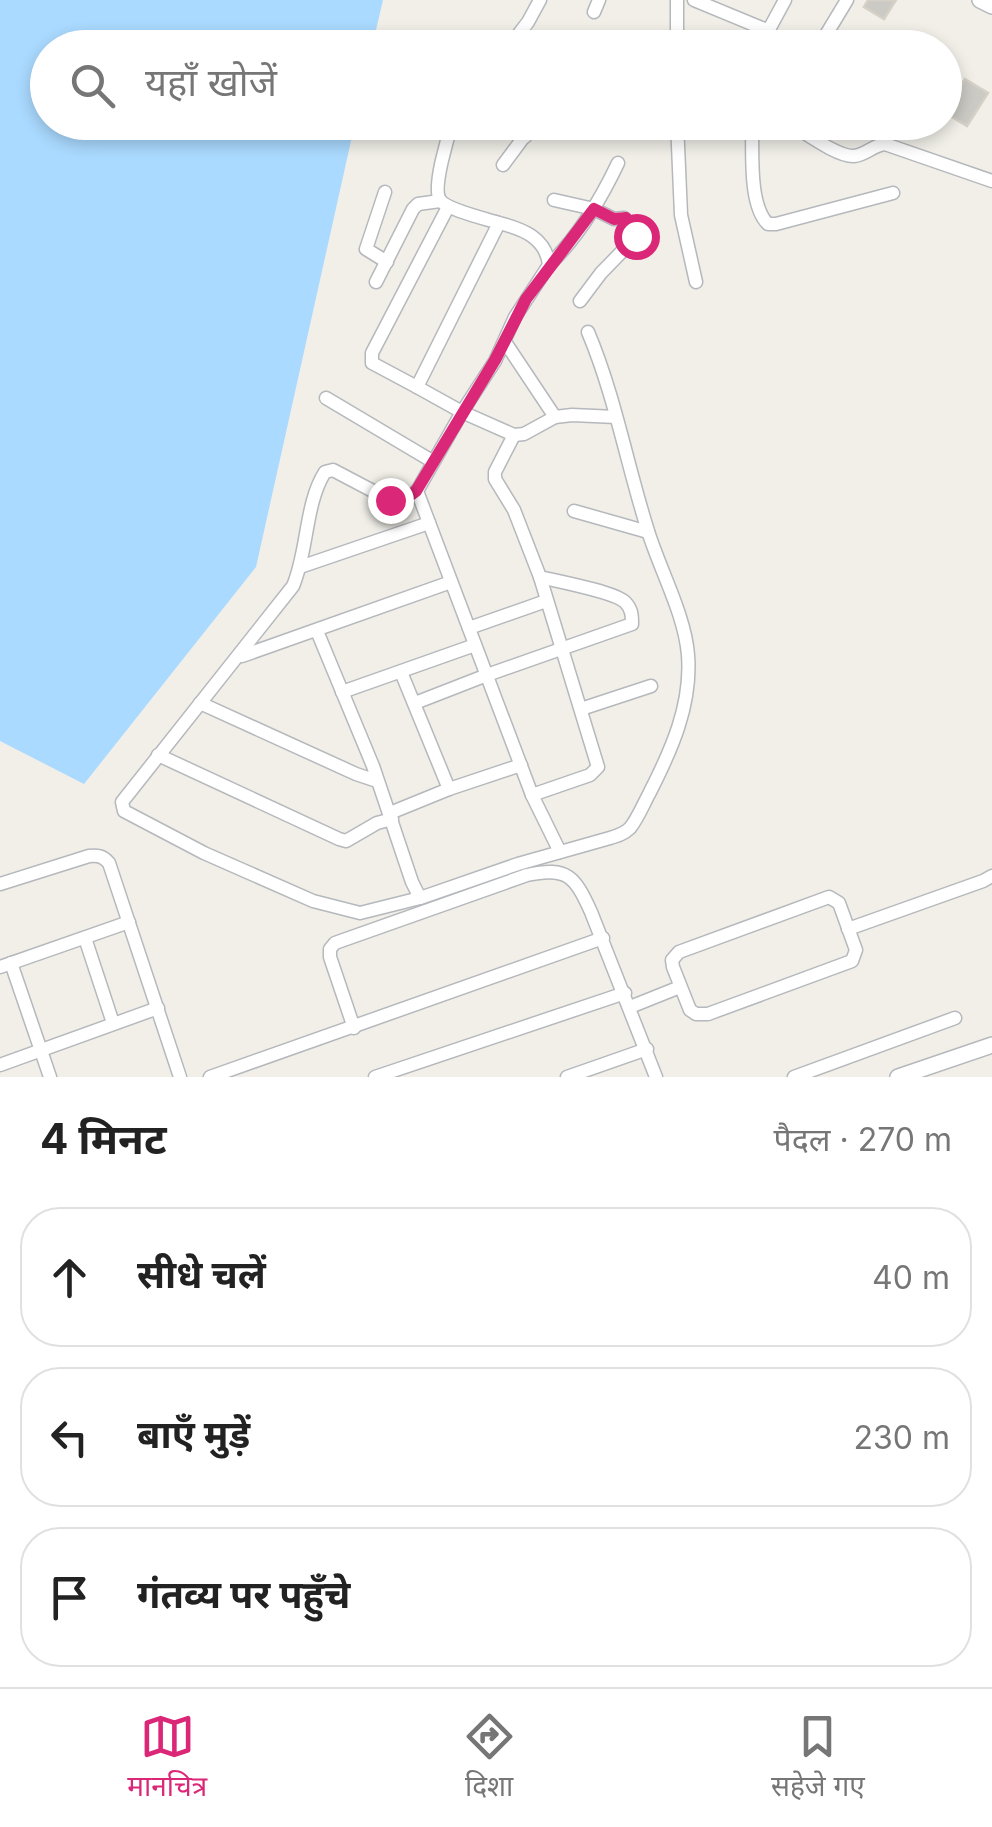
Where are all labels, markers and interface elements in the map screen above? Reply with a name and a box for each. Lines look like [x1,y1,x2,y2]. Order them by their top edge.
search box [30,30,962,140]
icon: search [65,58,120,113]
text: यहाँ खोजें [145,59,277,105]
route start [614,214,660,260]
route end [368,478,414,524]
text: 4 मिनट [40,1113,167,1164]
text: पैदल · 270 m [774,1120,952,1159]
icon: ahead [42,1250,97,1305]
text: सीधे चलें [137,1251,266,1297]
text: 40 m [872,1258,950,1297]
icon: left [42,1410,97,1465]
text: बाएँ मुड़ें [137,1411,250,1457]
text: 230 m [854,1418,950,1457]
icon: arrive [42,1570,97,1625]
text: गंतव्य पर पहुँचे [137,1571,350,1617]
tab: मानचित्र [127,1709,207,1807]
tab: दिशा [462,1709,517,1807]
tab: सहेजे गए [771,1709,865,1807]

